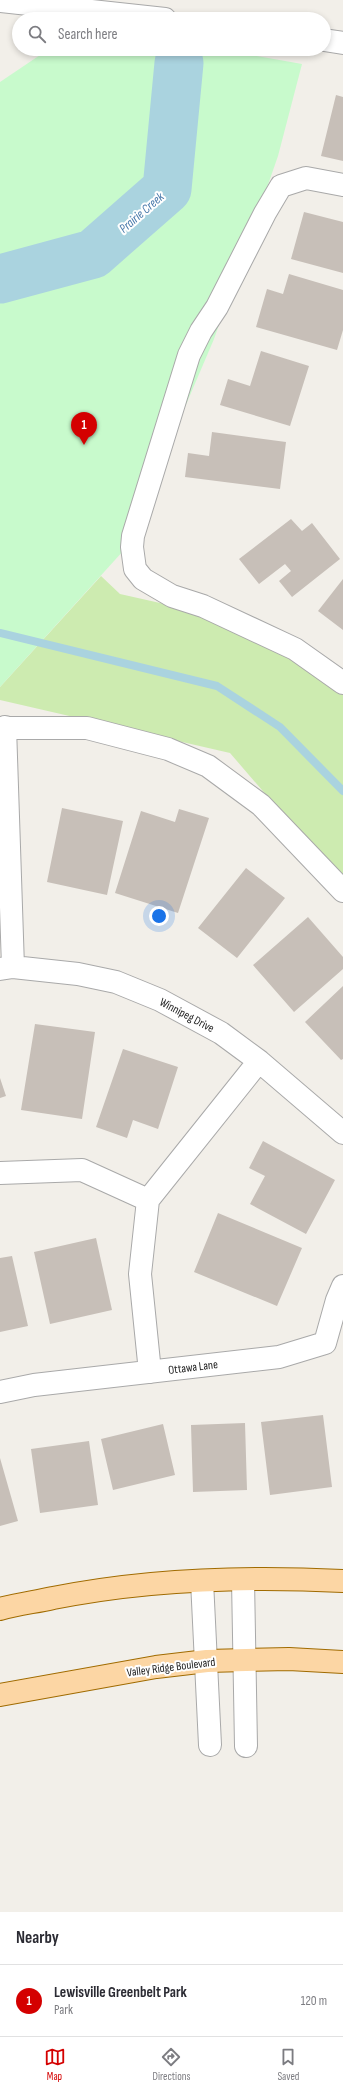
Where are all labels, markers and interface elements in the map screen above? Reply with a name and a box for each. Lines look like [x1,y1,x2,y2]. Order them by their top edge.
search box [12,12,331,56]
icon: search [26,23,48,45]
text: Search here [58,25,118,44]
water label: Prairie Creek [116,188,168,237]
pin: 1 [71,412,97,445]
your location [149,906,169,926]
street label: Winnipeg Drive [157,995,217,1036]
street label: Ottawa Lane [167,1357,219,1378]
street label: Valley Ridge Boulevard [126,1655,216,1680]
text: Nearby [16,1928,59,1948]
text: Lewisville Greenbelt Park [54,1983,187,2002]
text: 1 [26,1993,32,2009]
text: 120 m [301,1993,327,2009]
text: Park [54,2002,73,2018]
tab: Map [44,2046,66,2083]
tab: Directions [153,2046,190,2083]
tab: Saved [277,2046,299,2083]

